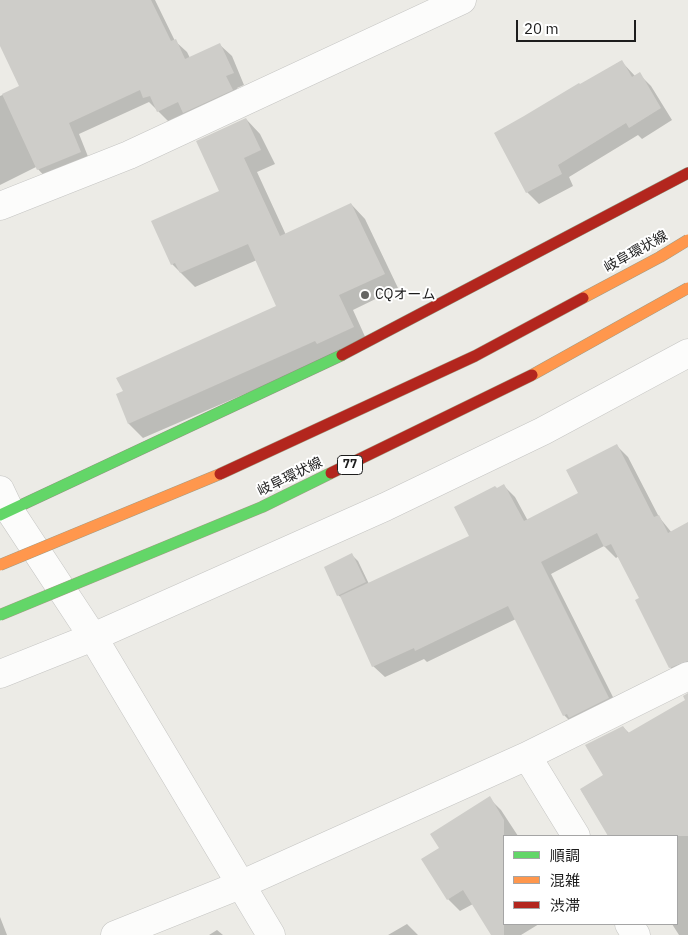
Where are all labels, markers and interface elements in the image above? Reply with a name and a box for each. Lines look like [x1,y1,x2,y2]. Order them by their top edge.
scale bar [518,10,638,42]
text: 20 m [524,19,559,38]
street label: 岐阜環状線 [601,228,671,276]
place label: CQオーム [375,287,435,303]
marker: CQオーム [359,289,371,301]
street label: 岐阜環状線 [255,454,325,500]
road number: 77 [338,456,362,474]
legend [503,835,678,925]
text: 順調 [550,846,580,865]
text: 混雑 [550,871,580,890]
text: 渋滞 [550,896,580,915]

